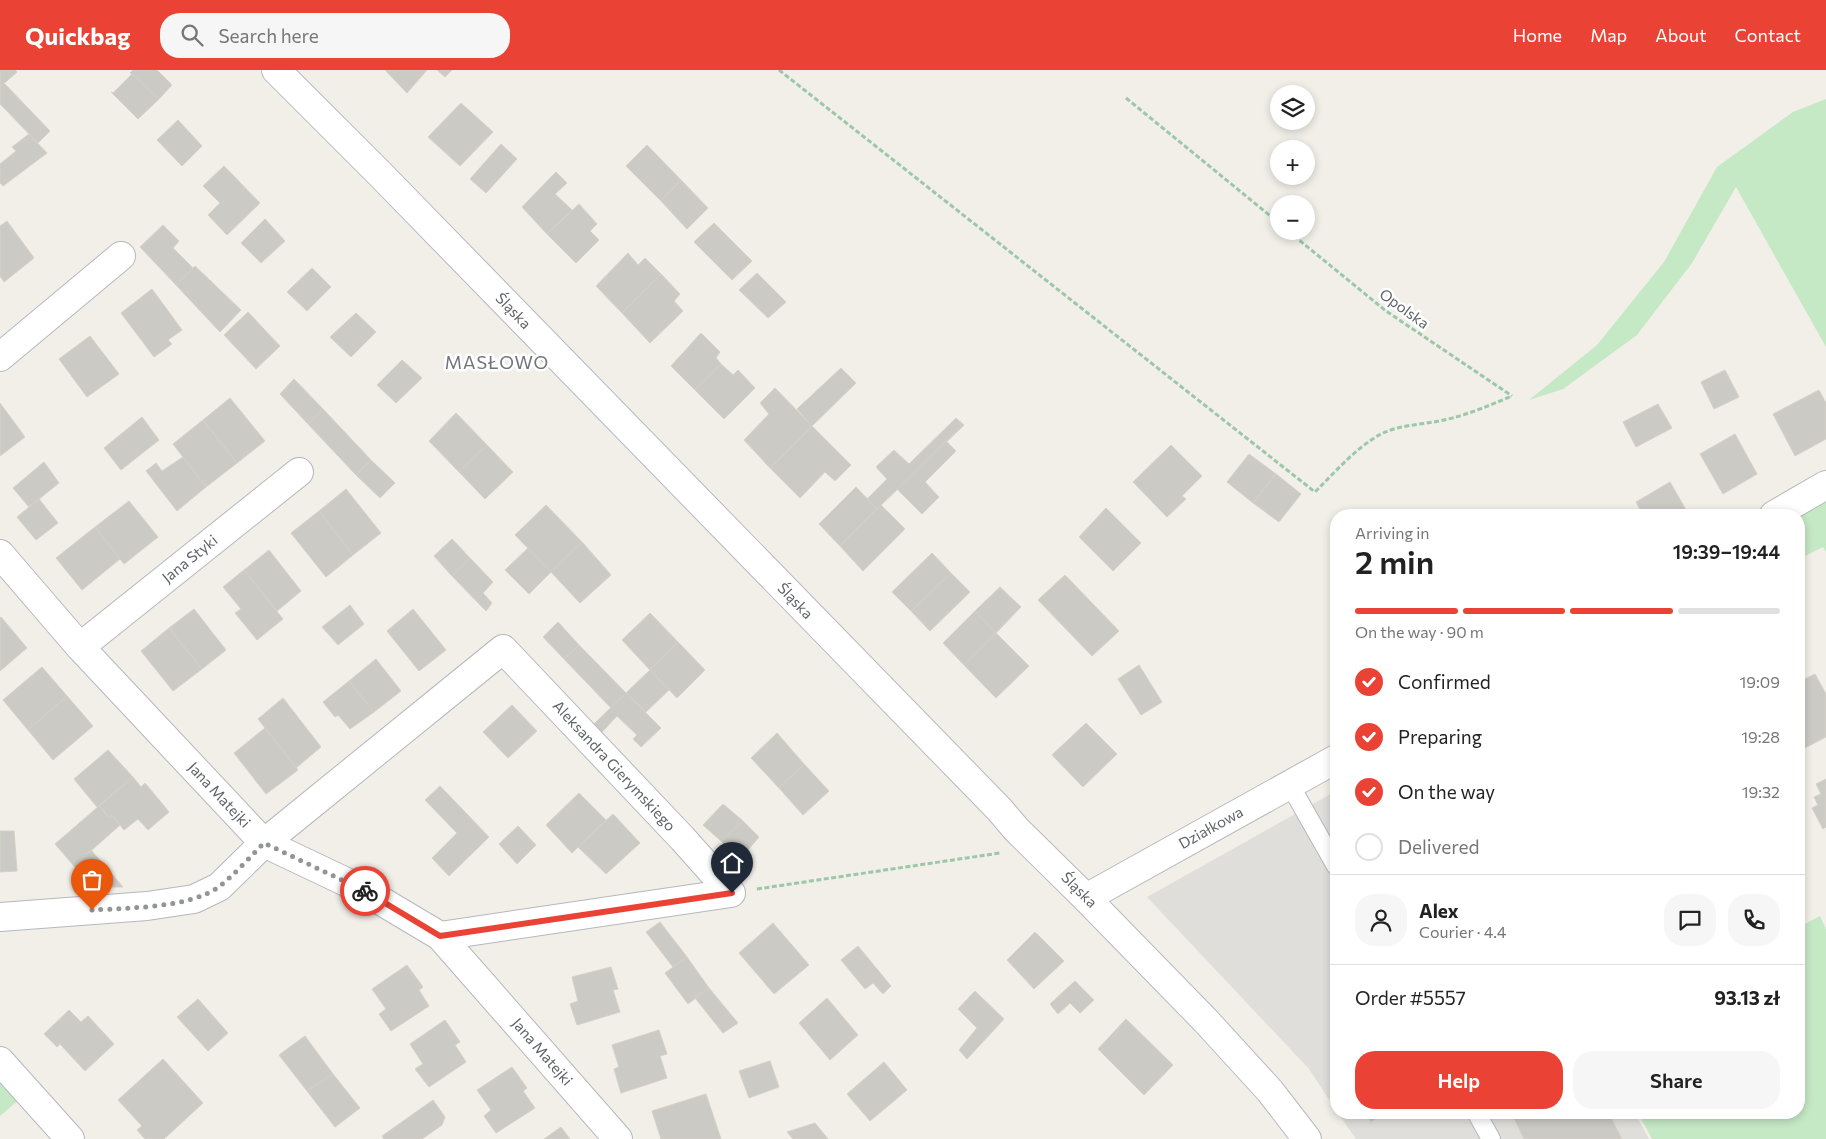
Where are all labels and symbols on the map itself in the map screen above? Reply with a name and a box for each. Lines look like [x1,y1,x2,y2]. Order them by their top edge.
street label: Opolska [1376,284,1433,332]
street label: Śląska [492,288,536,332]
district label: MASŁOWO [445,351,549,373]
street label: Jana Styki [158,530,221,586]
street label: Śląska [774,578,818,622]
street label: Aleksandra Gierymskiego [550,696,680,834]
street label: Jana Matejki [185,758,255,831]
street label: Działkowa [1175,802,1246,852]
pin [711,842,753,893]
pin [71,859,113,910]
courier [340,866,390,916]
street label: Śląska [1058,867,1102,911]
street label: Jana Matejki [509,1014,577,1089]

